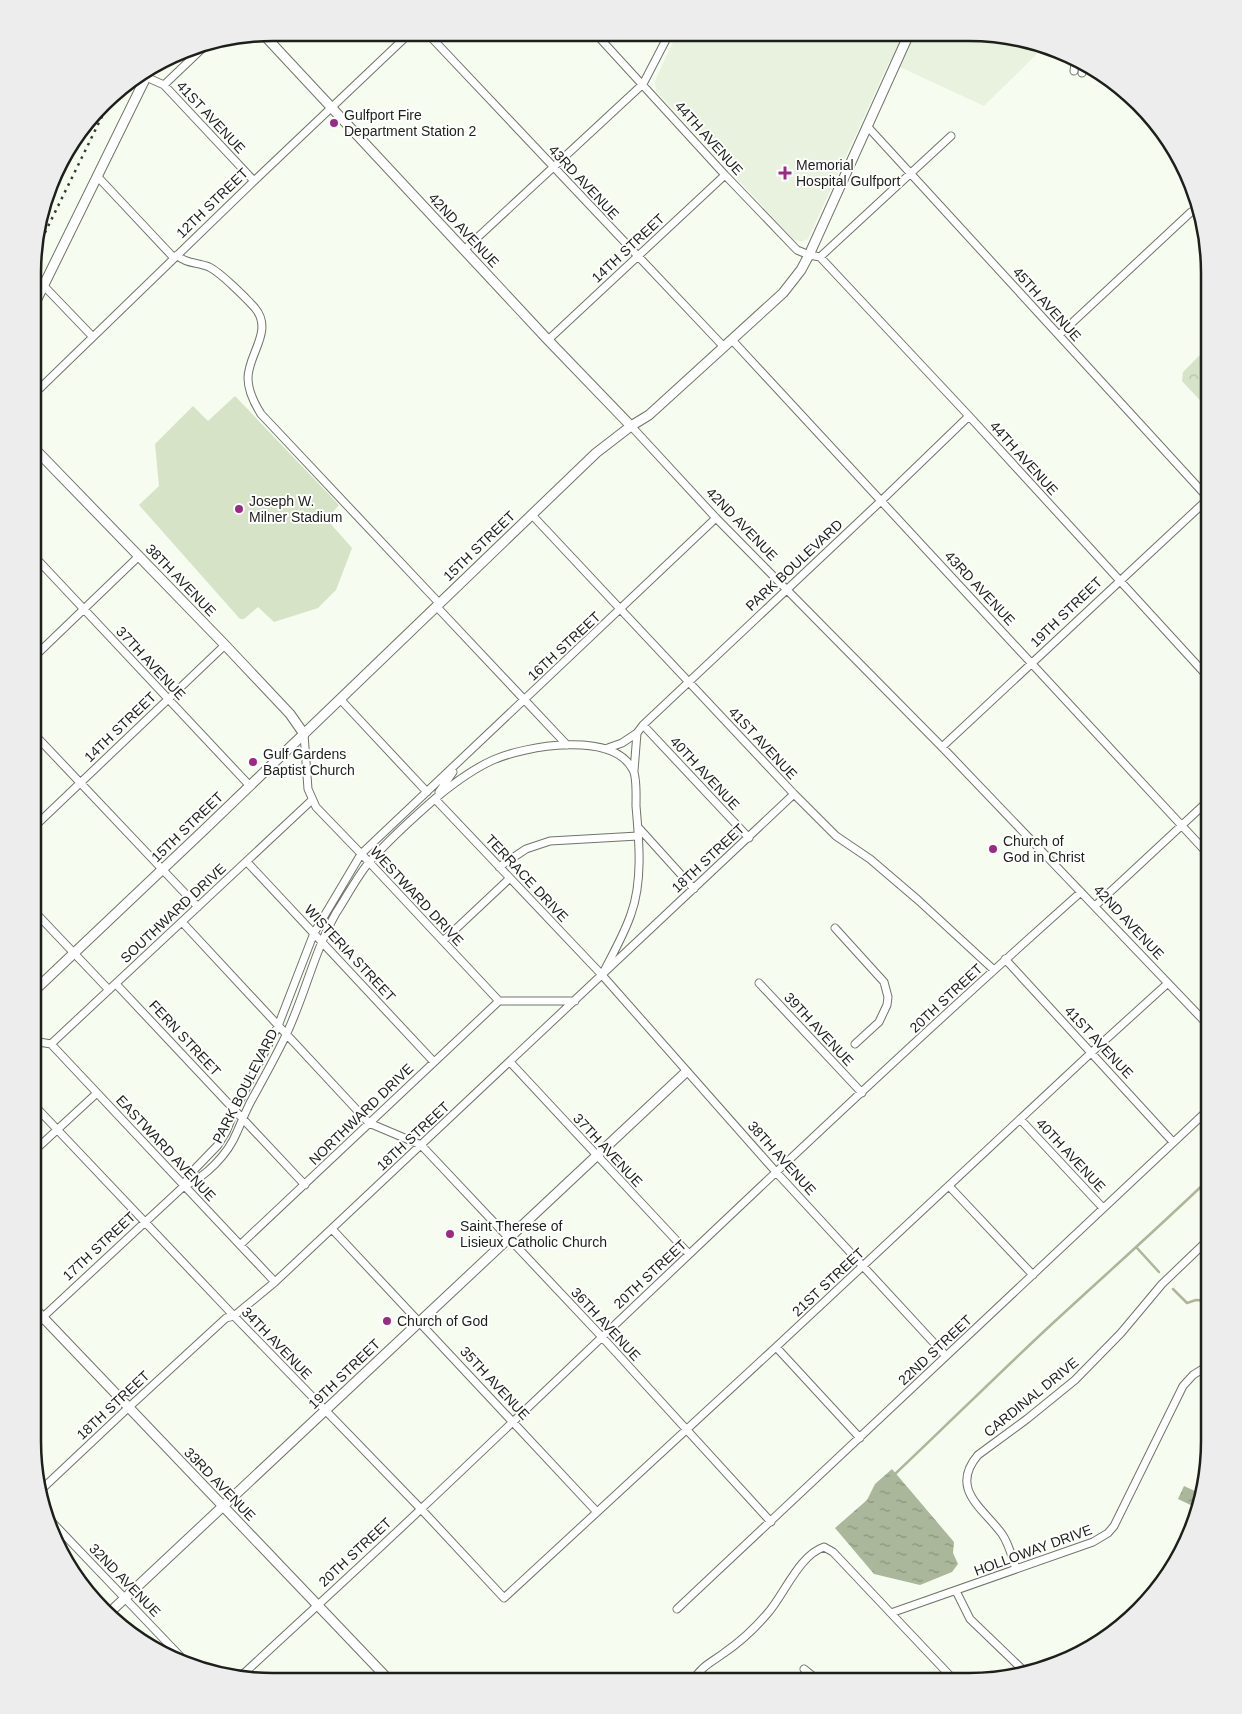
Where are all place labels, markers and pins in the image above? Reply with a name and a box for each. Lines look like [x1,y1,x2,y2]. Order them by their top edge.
place label: Gulfport Fire Department Station 2 [344,107,477,139]
marker: Gulfport Fire Department Station 2 [328,117,340,129]
place label: Memorial Hospital Gulfport [796,157,900,189]
marker: Memorial Hospital Gulfport [778,166,792,180]
place label: Joseph W. Milner Stadium [249,493,342,525]
marker: Joseph W. Milner Stadium [233,503,245,515]
place label: Gulf Gardens Baptist Church [263,746,355,778]
marker: Gulf Gardens Baptist Church [247,756,259,768]
place label: Church of God in Christ [1003,833,1085,865]
marker: Church of God in Christ [987,843,999,855]
place label: Saint Therese of Lisieux Catholic Church [460,1218,607,1250]
marker: Saint Therese of Lisieux Catholic Church [444,1228,456,1240]
place label: Church of God [397,1313,488,1329]
marker: Church of God [381,1315,393,1327]

